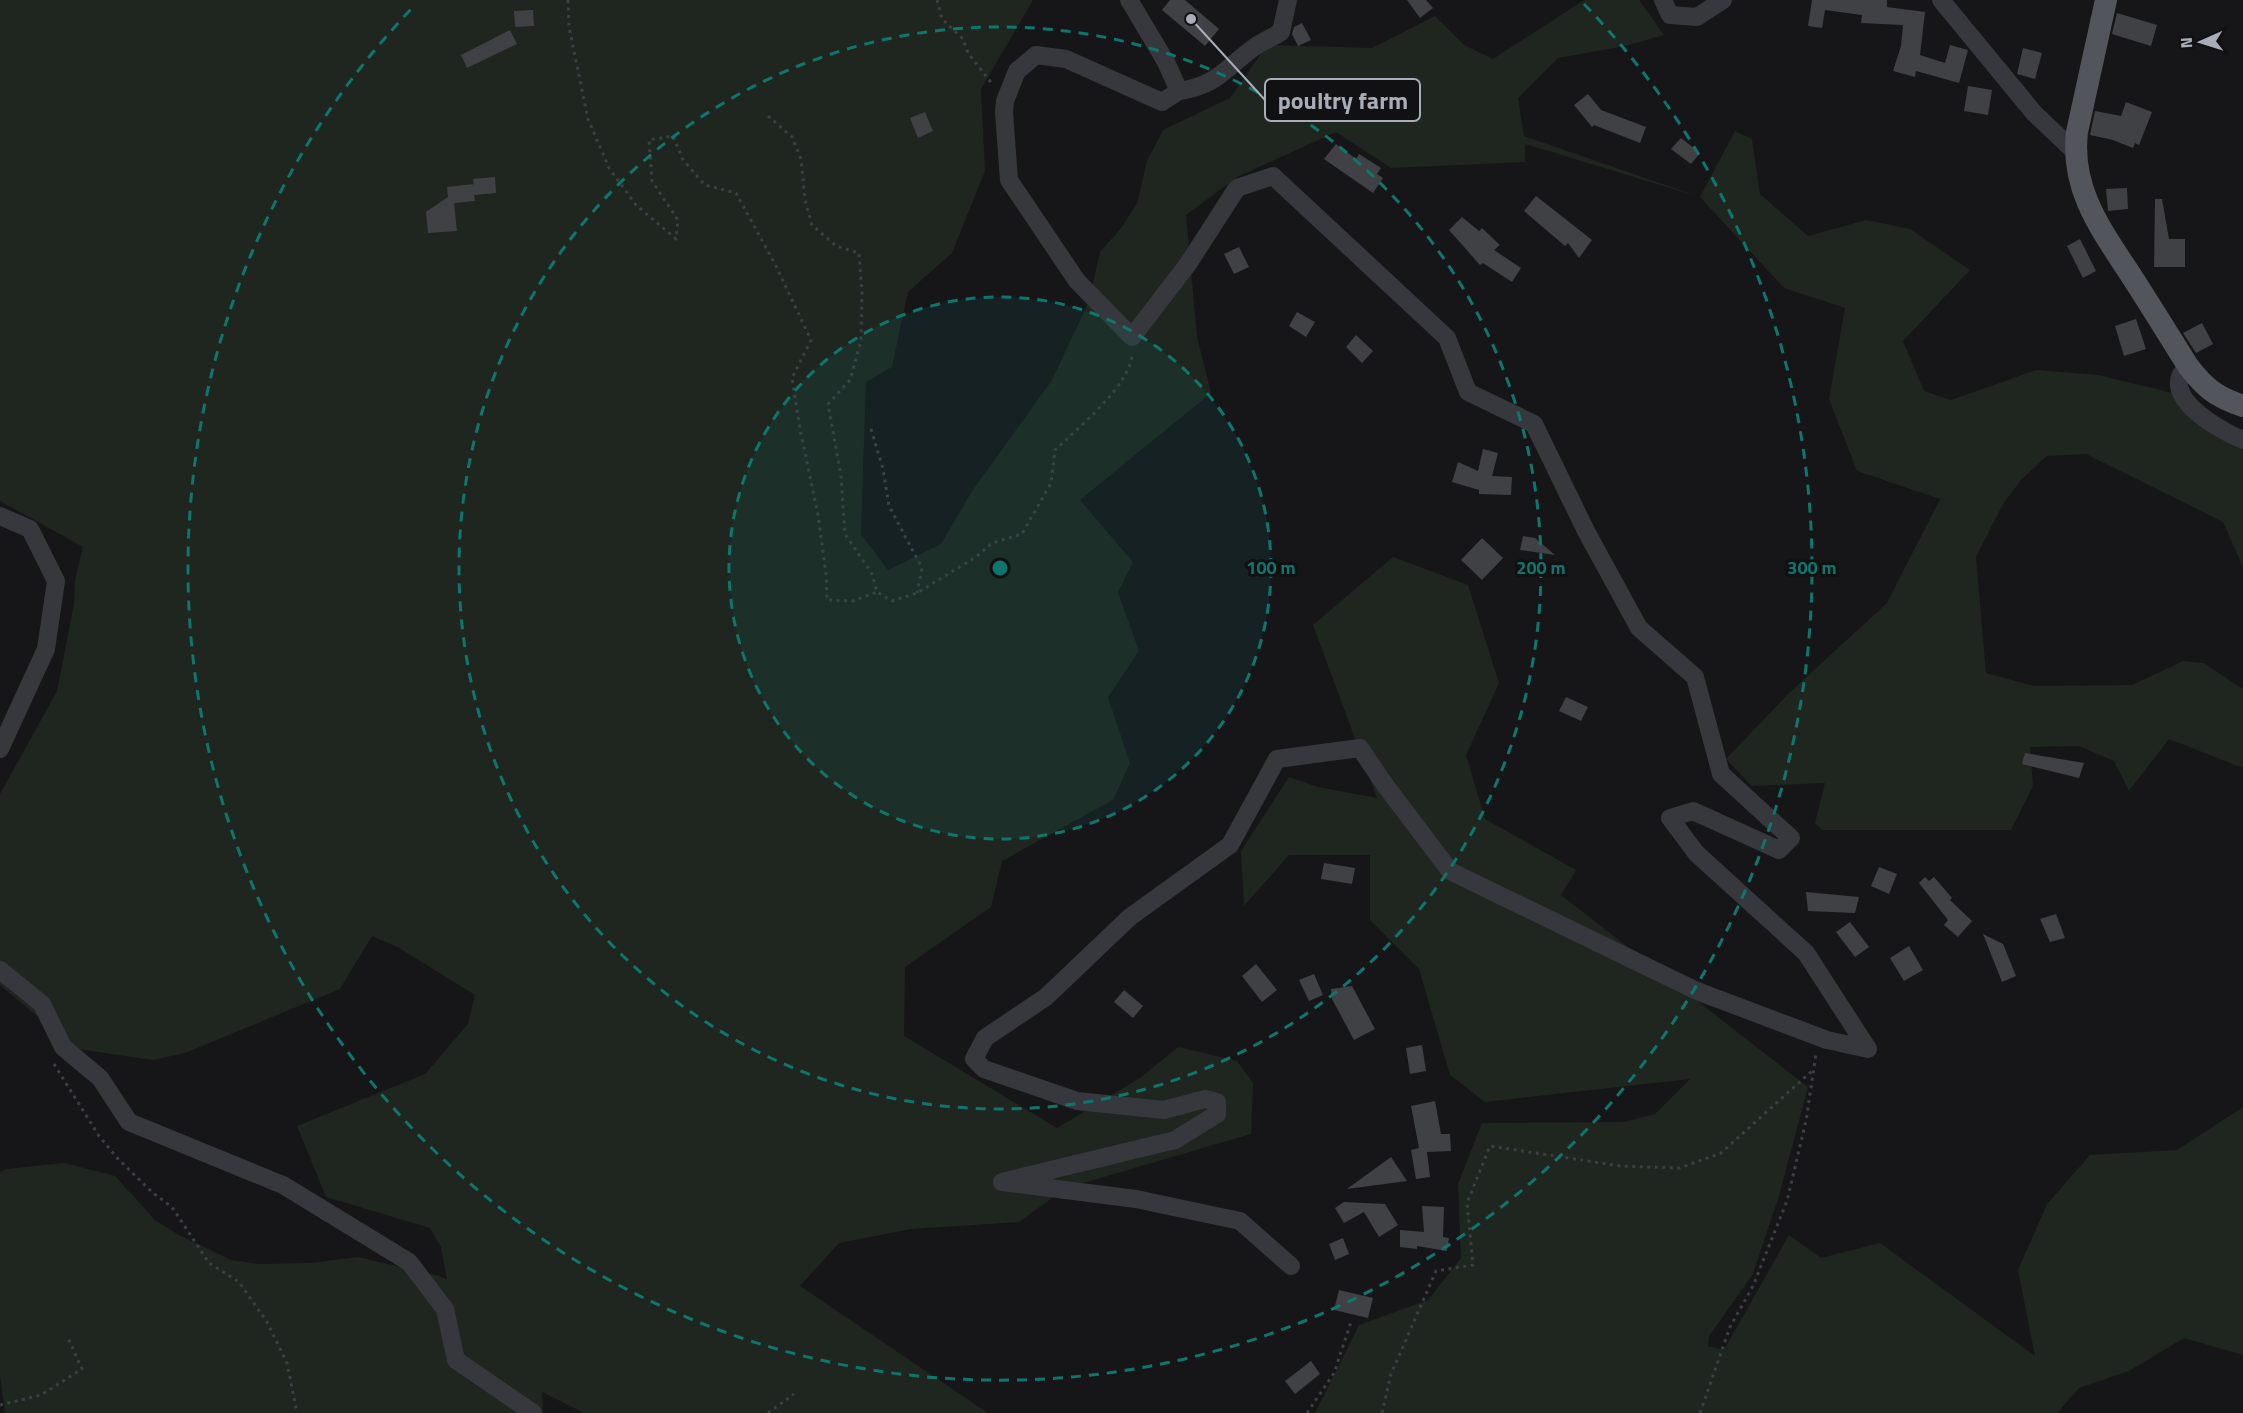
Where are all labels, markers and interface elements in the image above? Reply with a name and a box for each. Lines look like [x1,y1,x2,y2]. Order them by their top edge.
north arrow [2171,12,2231,72]
text: N [2174,37,2198,49]
callout: poultry farm [1265,79,1420,121]
text: poultry farm [1278,82,1408,118]
text: 100 m [1246,554,1296,581]
text: 200 m [1516,554,1566,581]
text: 300 m [1787,554,1837,581]
centre of rings [990,558,1010,578]

